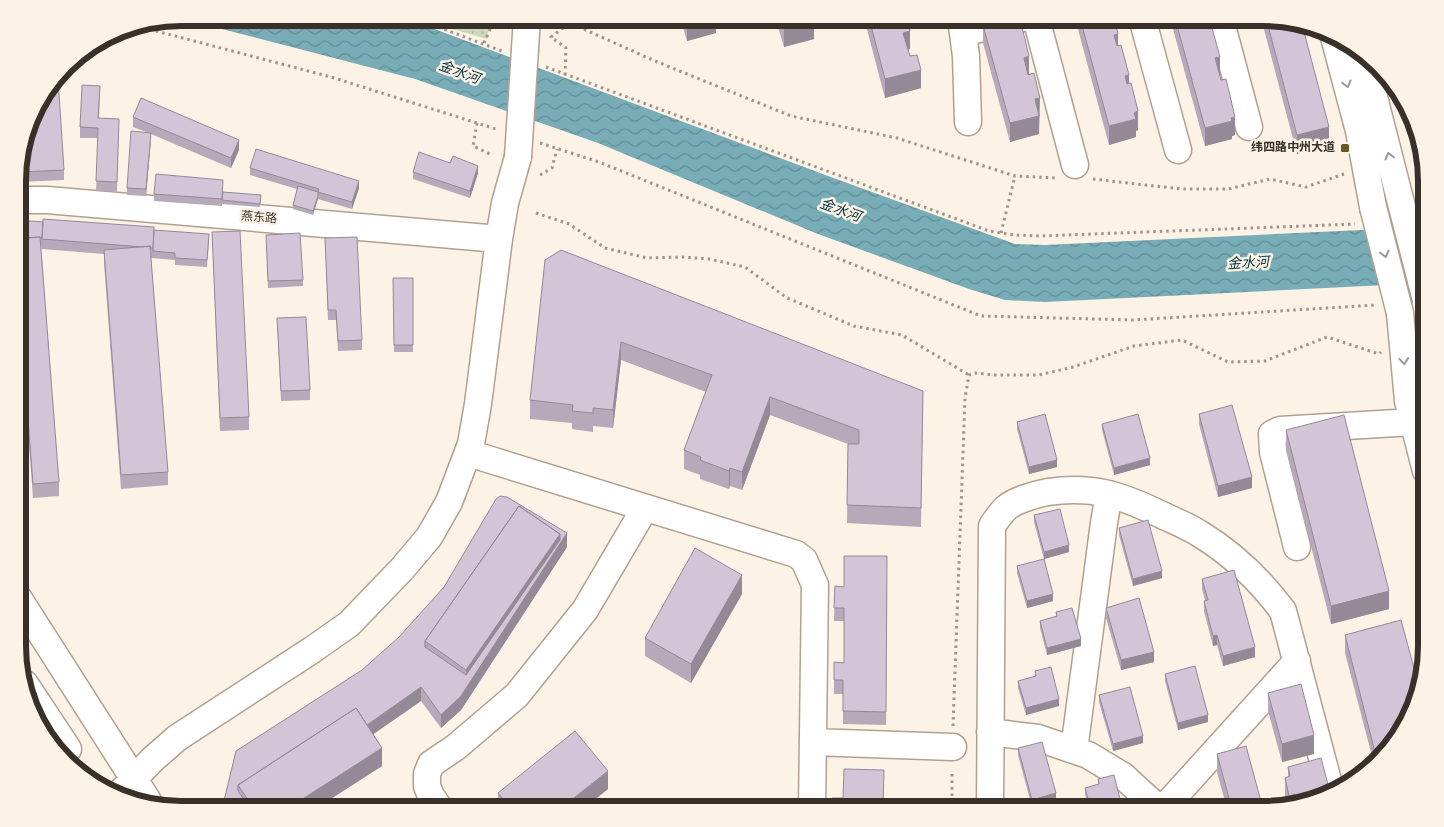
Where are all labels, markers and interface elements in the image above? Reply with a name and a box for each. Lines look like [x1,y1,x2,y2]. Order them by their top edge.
water label: 金水河 [436,58,484,89]
one-way arrow [1341,79,1352,88]
place label: 纬四路中州大道 [1251,140,1335,156]
marker: 纬四路中州大道 [1339,142,1351,154]
one-way arrow [1384,151,1395,160]
water label: 金水河 [817,196,865,227]
street label: 燕东路 [240,208,278,228]
one-way arrow [1379,249,1390,258]
water label: 金水河 [1227,254,1272,274]
one-way arrow [1399,357,1410,365]

